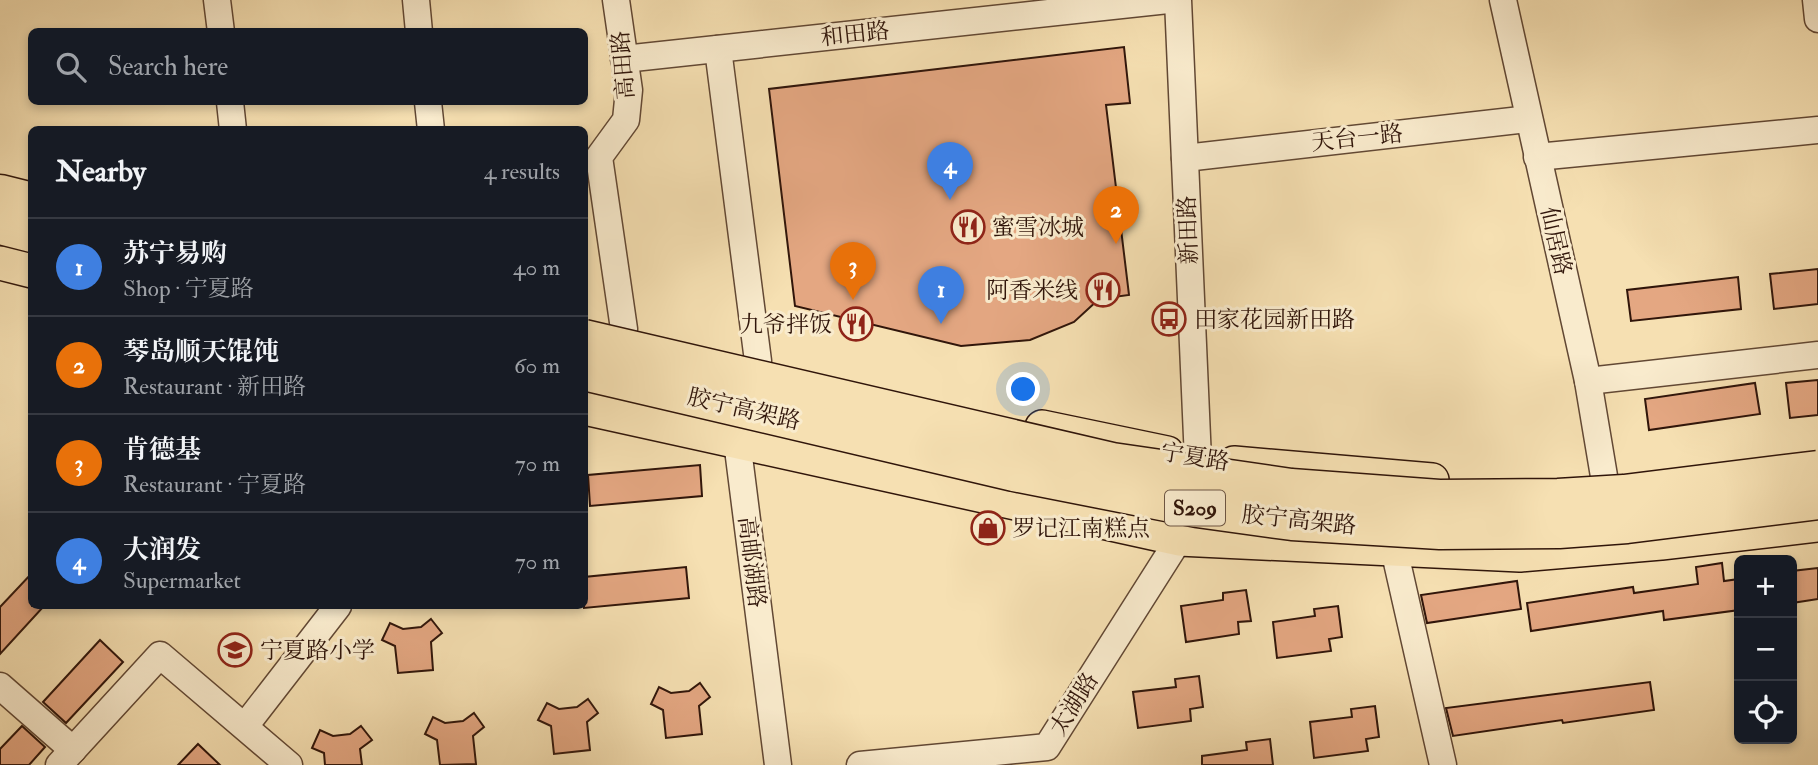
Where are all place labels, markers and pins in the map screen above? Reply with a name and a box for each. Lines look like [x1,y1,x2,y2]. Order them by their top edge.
pin: 4 [927,142,973,200]
pin: 2 [1093,186,1139,244]
restaurant icon: 蜜雪冰城 [949,208,987,246]
place label: 蜜雪冰城 [992,213,1084,242]
pin: 3 [830,242,876,300]
pin: 1 [918,266,964,324]
restaurant icon: 阿香米线 [1084,271,1122,309]
place label: 阿香米线 [986,276,1078,305]
bus stop icon: 田家花园新田路 [1150,300,1188,338]
restaurant icon: 九爷拌饭 [837,305,875,343]
place label: 田家花园新田路 [1194,305,1355,334]
place label: 九爷拌饭 [740,310,832,339]
shop icon: 罗记江南糕点 [969,509,1007,547]
place label: 罗记江南糕点 [1012,514,1150,543]
school or university icon: 宁夏路小学 [216,631,254,669]
place label: 宁夏路小学 [260,636,375,665]

